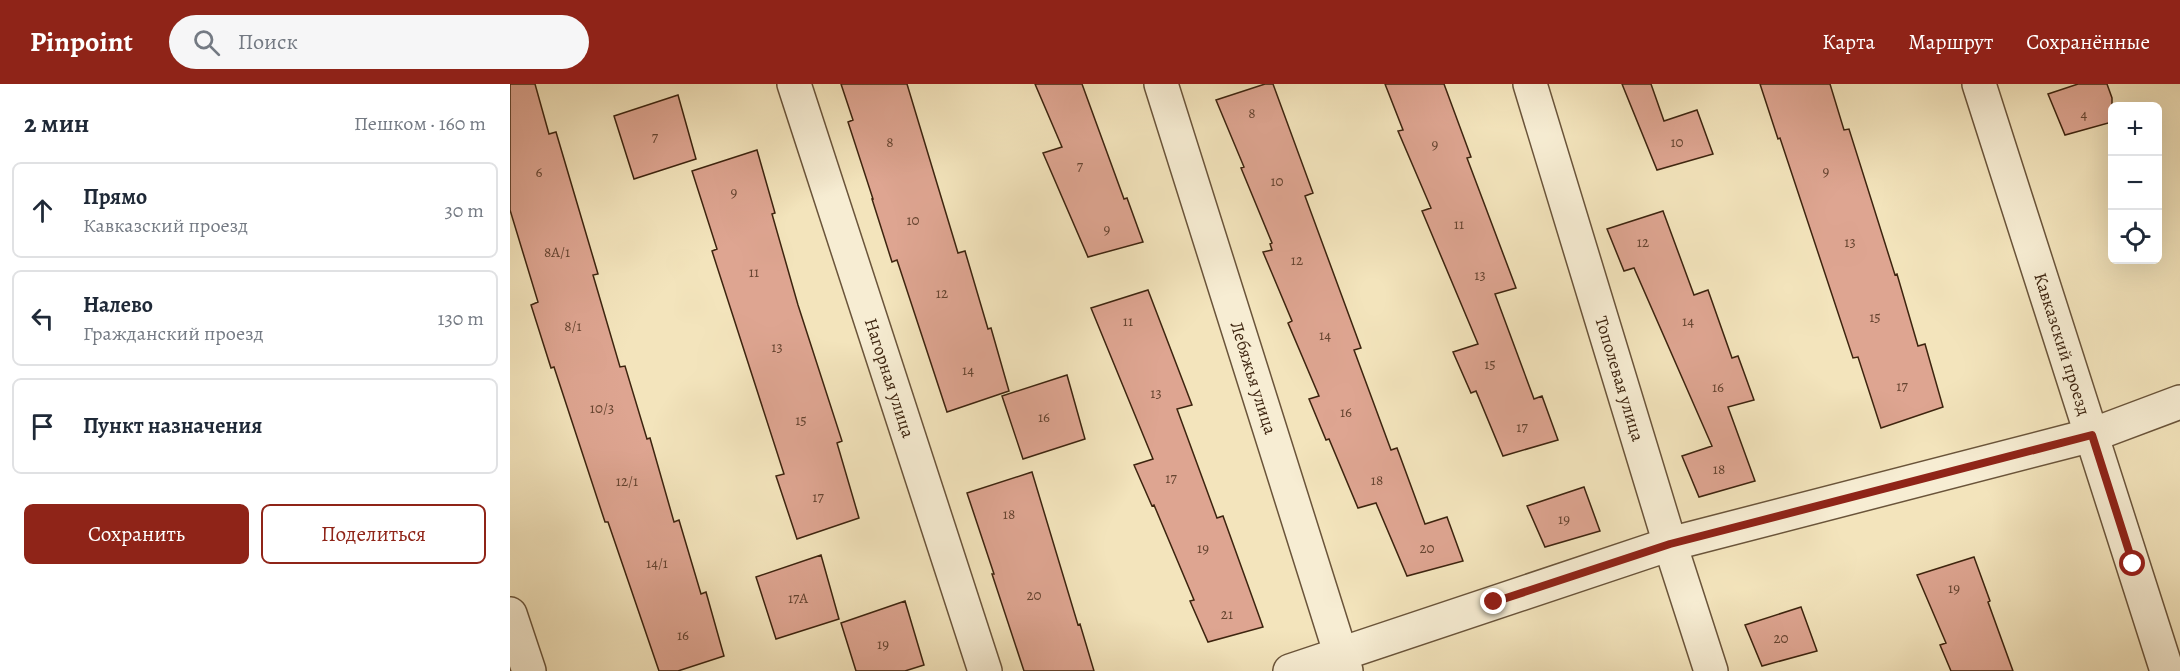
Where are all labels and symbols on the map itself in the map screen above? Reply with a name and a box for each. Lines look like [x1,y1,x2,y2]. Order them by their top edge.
house number: 8 [1248,103,1256,123]
house number: 4 [2081,104,2088,124]
house number: 7 [652,127,659,147]
house number: 8 [886,132,894,152]
house number: 10 [1670,132,1684,152]
house number: 9 [1432,134,1439,154]
house number: 7 [1077,156,1084,176]
house number: 9 [1823,161,1830,181]
house number: 6 [536,162,543,182]
house number: 10 [1270,171,1284,191]
house number: 9 [731,182,738,202]
house number: 10 [906,210,920,230]
house number: 11 [1454,214,1464,234]
house number: 9 [1104,219,1111,239]
house number: 12 [1637,232,1649,252]
house number: 13 [1844,232,1856,252]
house number: 8А/1 [544,242,570,262]
house number: 12 [1291,250,1303,270]
house number: 11 [749,262,759,282]
house number: 13 [1474,265,1486,285]
street label: Кавказский проезд [2028,270,2096,419]
house number: 12 [936,283,948,303]
house number: 15 [1869,307,1881,327]
house number: 11 [1123,311,1133,331]
house number: 14 [1682,311,1694,331]
street label: Тополевая улица [1589,313,1650,445]
street label: Нагорная улица [859,315,921,441]
house number: 8/1 [564,316,582,336]
street label: Лебяжья улица [1225,318,1283,438]
house number: 14 [1319,325,1331,345]
house number: 13 [771,337,783,357]
house number: 15 [1484,354,1496,374]
house number: 14 [962,360,974,380]
house number: 17 [1896,376,1908,396]
house number: 16 [1712,377,1724,397]
house number: 13 [1150,383,1162,403]
house number: 10/3 [590,398,614,418]
house number: 16 [1340,402,1352,422]
house number: 16 [1038,407,1050,427]
house number: 15 [795,410,807,430]
house number: 17 [1516,417,1528,437]
house number: 18 [1713,459,1725,479]
house number: 17 [1165,468,1177,488]
house number: 18 [1371,470,1383,490]
house number: 12/1 [616,471,638,491]
house number: 17 [812,487,824,507]
house number: 18 [1003,504,1015,524]
house number: 19 [1558,509,1570,529]
house number: 19 [1197,538,1209,558]
house number: 20 [1419,538,1435,558]
route start [2119,550,2145,576]
house number: 14/1 [646,553,668,573]
house number: 19 [1948,578,1960,598]
house number: 20 [1026,585,1042,605]
house number: 17А [788,588,808,608]
route end [1480,588,1506,614]
house number: 21 [1221,604,1233,624]
house number: 16 [677,625,689,645]
house number: 20 [1773,628,1789,648]
house number: 19 [877,634,889,654]

